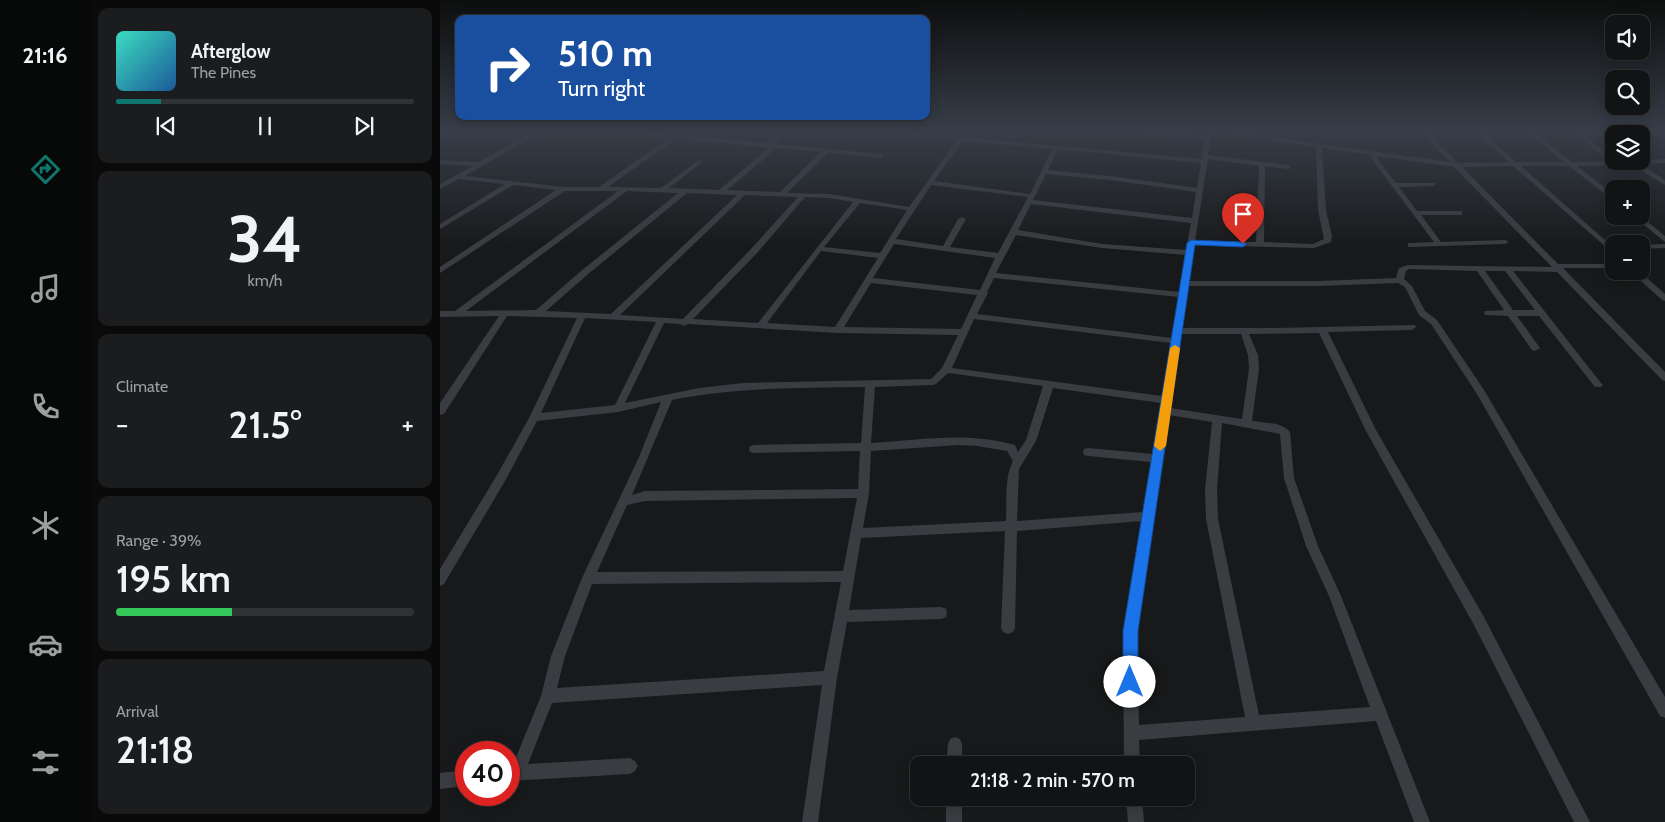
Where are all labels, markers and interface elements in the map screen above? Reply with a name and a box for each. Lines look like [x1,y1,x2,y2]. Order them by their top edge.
map controls [1605,15,1650,280]
button: sound [1605,15,1650,60]
text: 510 m [558,32,653,75]
icon: right [475,35,540,100]
text: Afterglow [191,40,271,63]
text: 21:16 [22,42,68,69]
text: The Pines [191,63,256,82]
button: search [1605,70,1650,115]
text: Turn right [558,75,645,102]
icon: previous [152,112,180,140]
icon: pause [251,112,279,140]
icon: next [350,112,378,140]
button: layers [1605,125,1650,170]
icon: directions [28,152,63,187]
button: + [1605,180,1650,225]
pin [1222,193,1264,244]
text: 34 [227,199,303,278]
icon: arrive [1229,200,1257,228]
button: − [1605,235,1650,280]
icon: music [28,271,63,306]
text: km/h [247,271,283,290]
text: Climate [116,377,168,396]
icon: phone [28,389,63,424]
text: 21.5° [228,401,302,448]
text: − [116,407,128,441]
text: + [402,407,414,441]
icon: climate [28,508,63,543]
text: Range · 39% [116,531,202,550]
text: 195 km [116,555,231,602]
icon: car [28,627,63,662]
position arrow [1103,655,1155,707]
text: Arrival [116,702,159,721]
text: 21:18 [116,726,194,773]
speed limit sign: 40 [455,741,520,806]
icon: filters [28,745,63,780]
text: 21:18 · 2 min · 570 m [970,769,1135,792]

